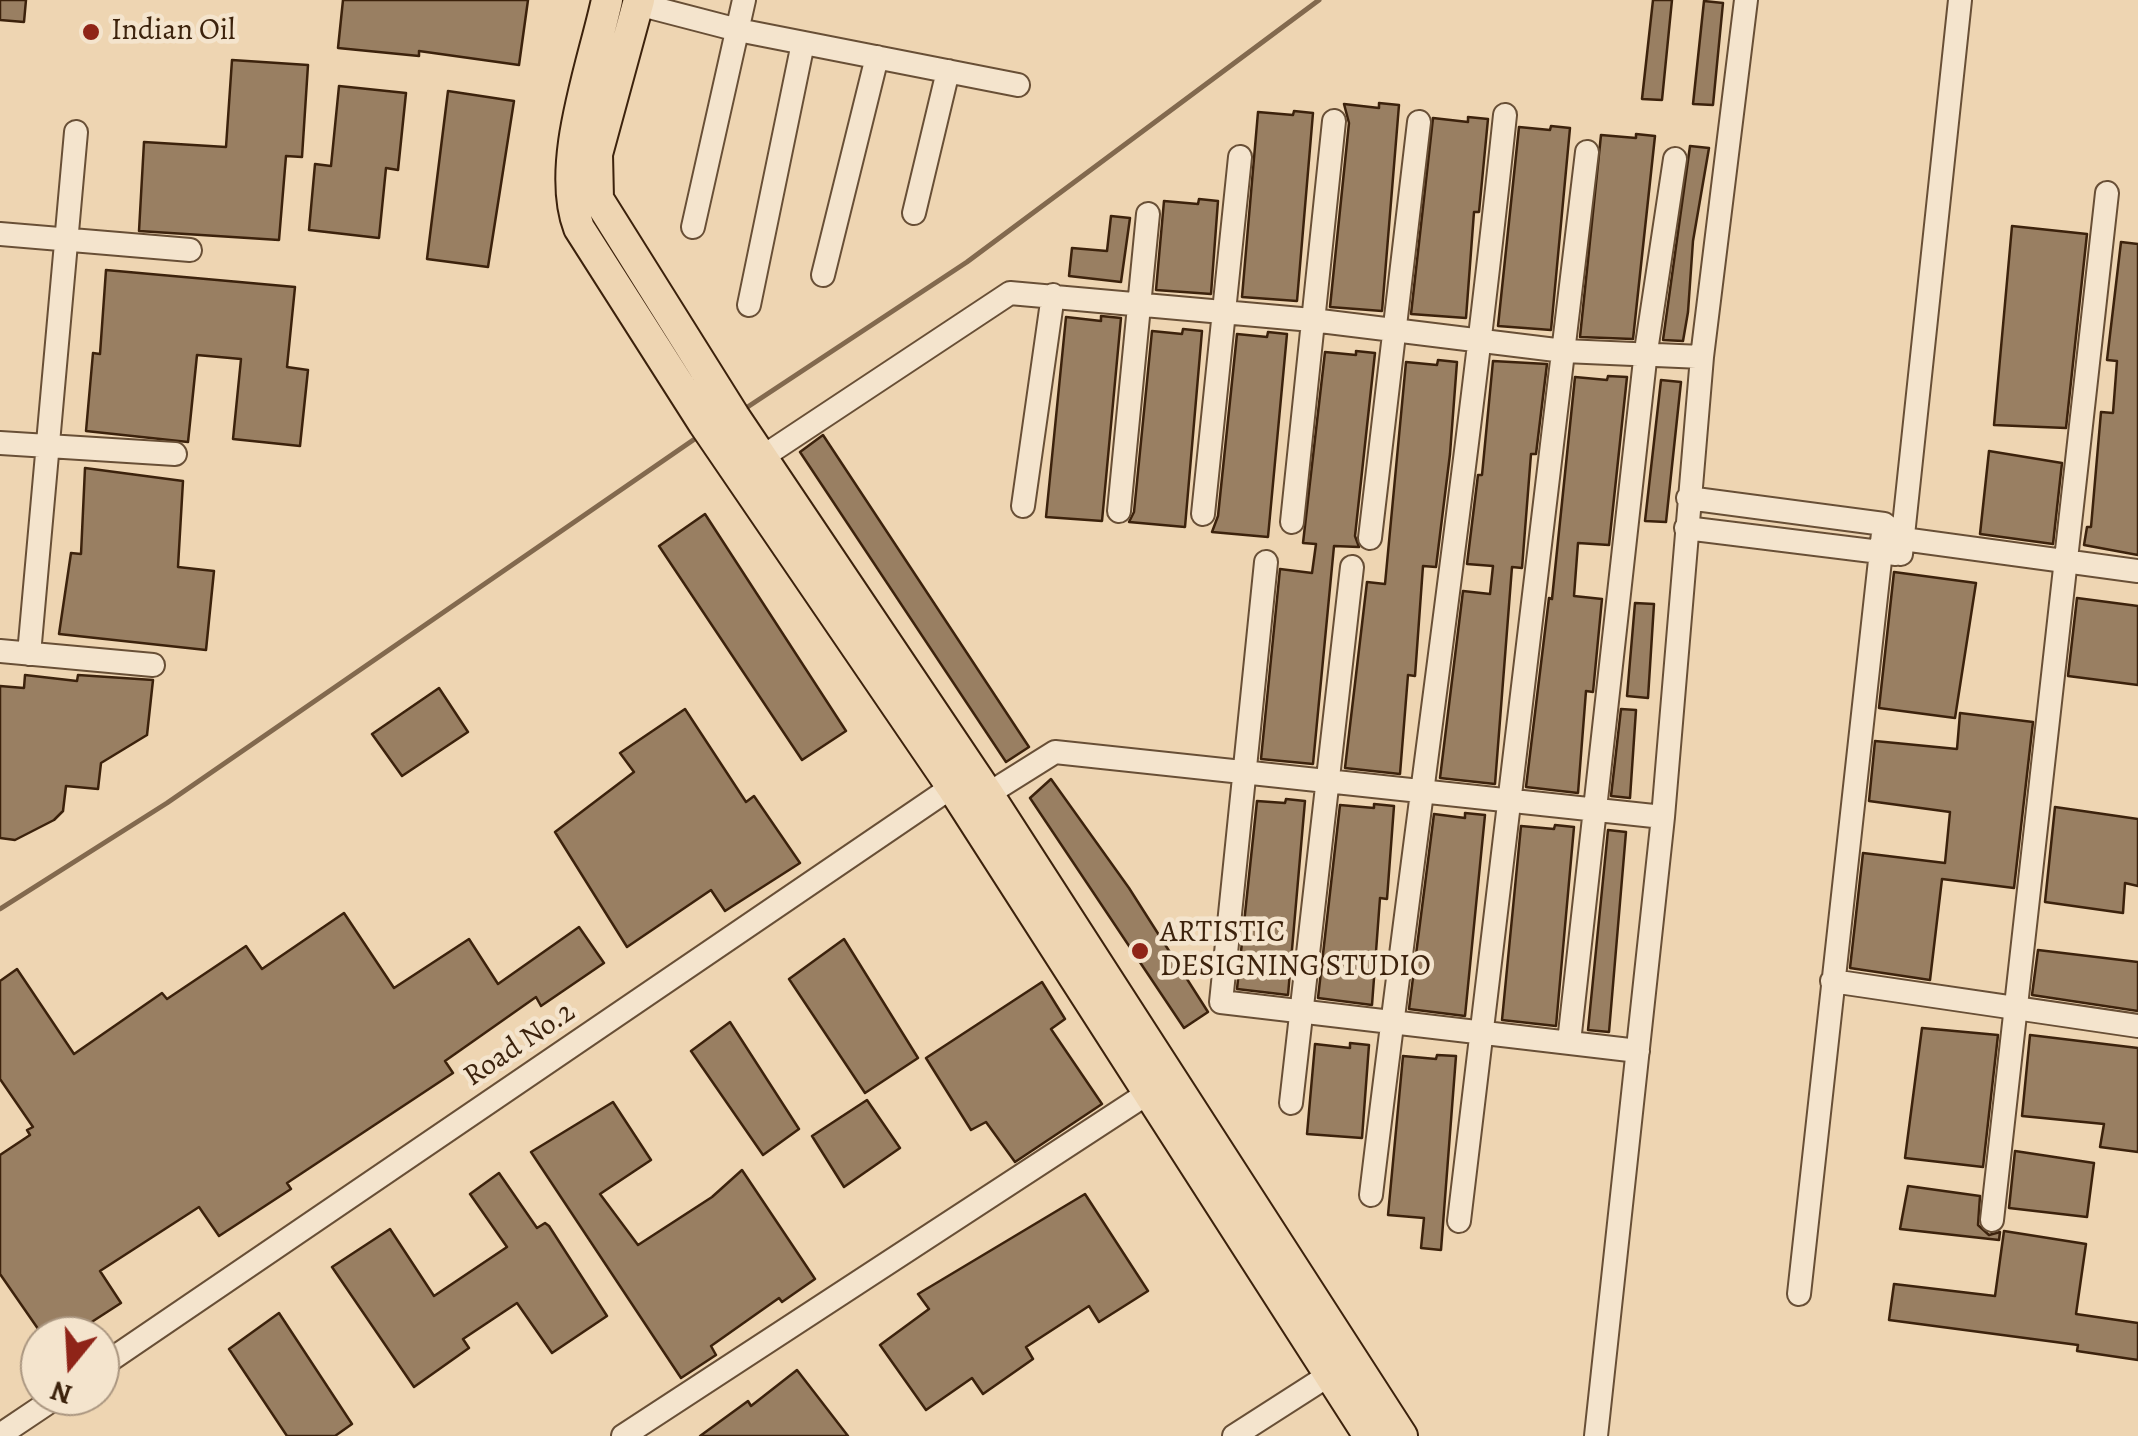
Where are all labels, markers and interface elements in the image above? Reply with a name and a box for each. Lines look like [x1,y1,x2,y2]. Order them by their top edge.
place label: Indian Oil [111,14,235,50]
marker: Indian Oil [80,21,102,43]
place label: ARTISTIC DESIGNING STUDIO [1160,916,1431,986]
marker: ARTISTIC DESIGNING STUDIO [1129,940,1151,962]
street label: Road No.2 [457,995,583,1095]
north arrow [20,1316,120,1416]
text: N [46,1371,77,1414]

